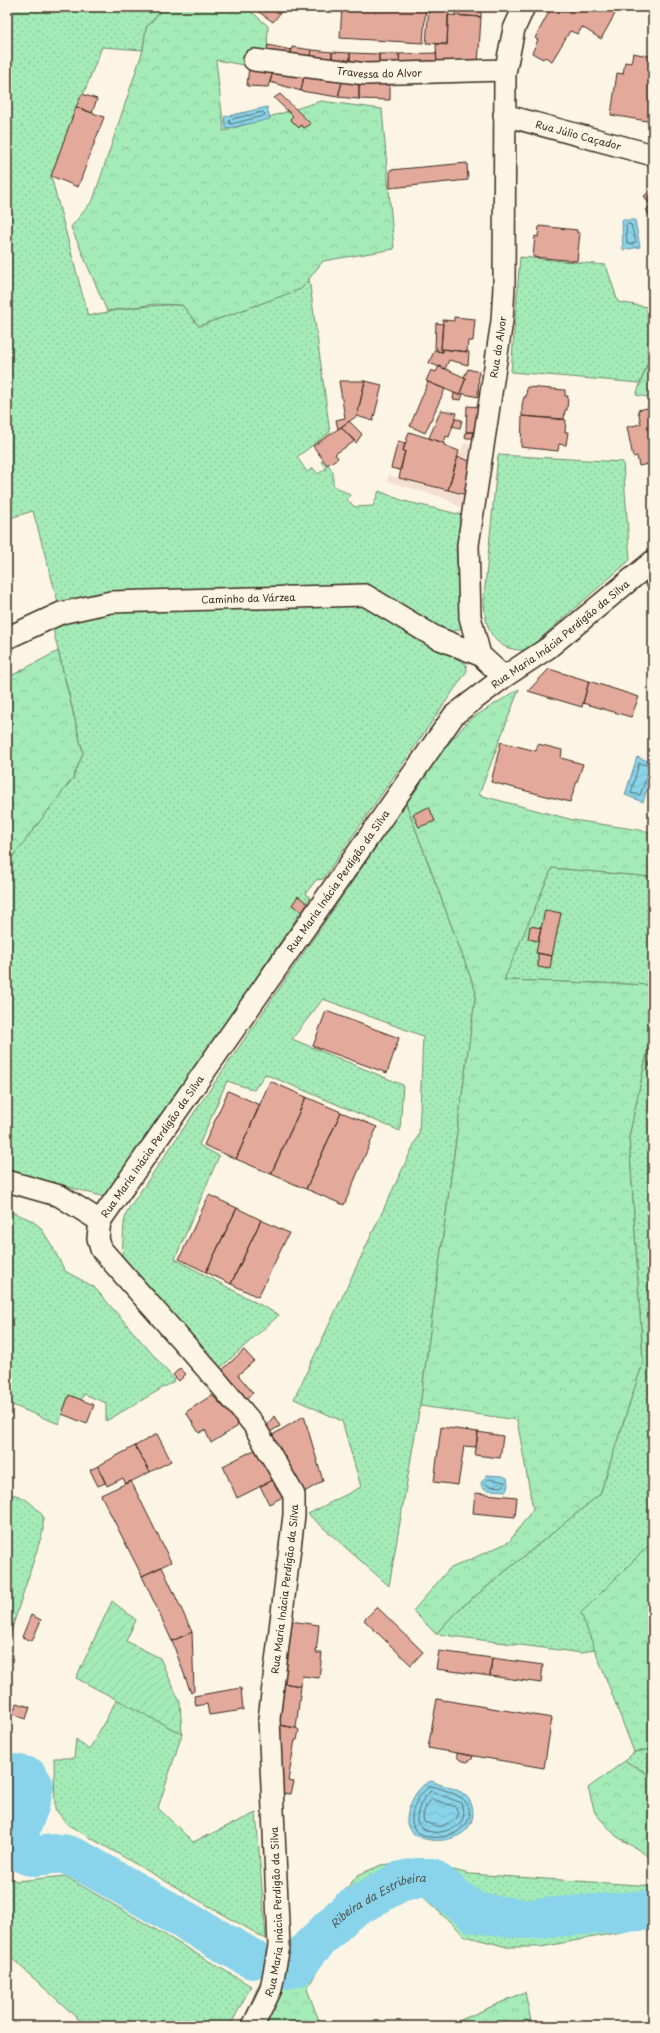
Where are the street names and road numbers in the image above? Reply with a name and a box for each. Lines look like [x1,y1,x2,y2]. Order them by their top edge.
street label: Travessa do Alvor [336,62,422,81]
street label: Rua Júlio Caçador [534,116,623,153]
street label: Rua do Alvor [485,315,509,379]
street label: Rua Maria Inácia Perdigão da Silva [488,575,633,691]
street label: Caminho da Várzea [201,589,296,607]
street label: Rua Maria Inácia Perdigão da Silva [282,806,393,955]
street label: Rua Maria Inácia Perdigão da Silva [97,1071,207,1220]
street label: Rua Maria Inácia Perdigão da Silva [267,1503,301,1675]
street label: Rua Maria Inácia Perdigão da Silva [261,1825,286,1999]

